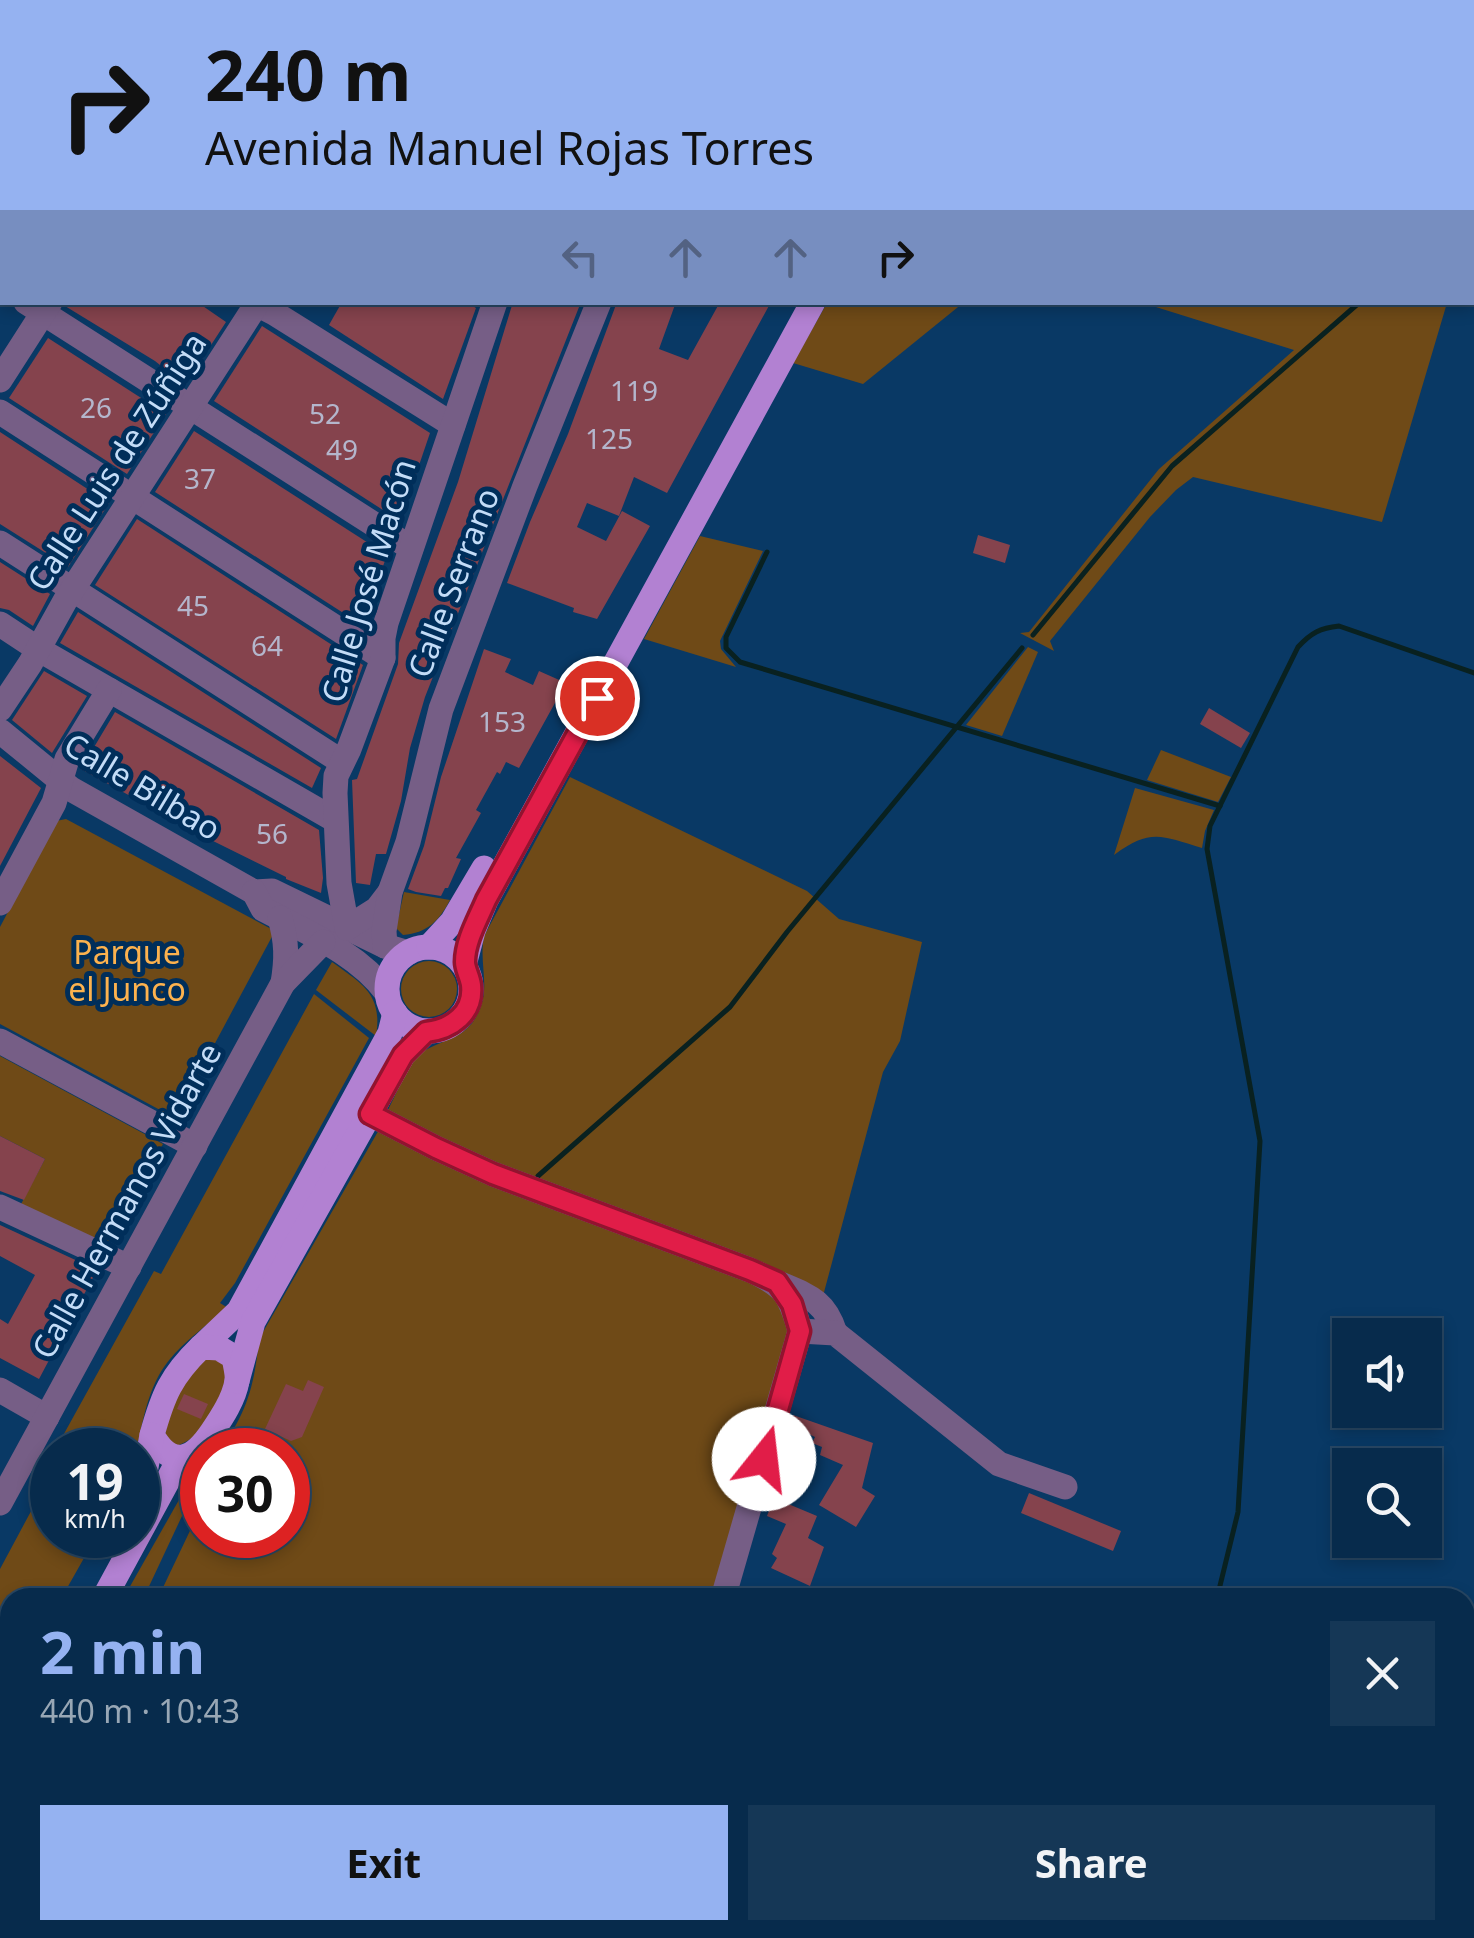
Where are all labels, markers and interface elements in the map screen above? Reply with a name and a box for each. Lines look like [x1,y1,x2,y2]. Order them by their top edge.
text: 240 m [205,26,412,122]
icon: right [40,40,170,170]
text: Avenida Manuel Rojas Torres [205,117,814,178]
icon: left [553,230,608,285]
icon: ahead [658,230,713,285]
icon: ahead [763,230,818,285]
icon: right [868,230,923,285]
street label: Calle Luis de Zúñiga [16,324,215,598]
house number: 119 [610,371,658,409]
house number: 26 [80,388,112,426]
house number: 52 [309,394,341,432]
house number: 125 [585,419,633,457]
house number: 49 [326,430,358,468]
street label: Calle José Macón [310,454,425,707]
house number: 37 [184,459,216,497]
street label: Calle Serrano [397,482,508,683]
house number: 45 [177,586,209,624]
house number: 64 [251,626,283,664]
pin [555,656,640,741]
icon: arrive [570,671,625,726]
house number: 153 [478,702,526,740]
street label: Calle Bilbao [57,722,229,849]
house number: 56 [256,814,288,852]
park label: Parque el Junco [68,930,186,1010]
street label: Calle Hermanos Vidarte [21,1035,230,1366]
map controls [1332,1318,1442,1558]
button: sound [1332,1318,1442,1428]
position arrow [712,1407,816,1511]
speed limit sign: 30 [180,1428,310,1558]
text: 19 [66,1447,124,1515]
button: search [1332,1448,1442,1558]
text: km/h [64,1501,126,1535]
text: 2 min [40,1610,205,1692]
button: close [1330,1621,1435,1726]
text: 440 m · 10:43 [40,1689,240,1732]
button: Exit [40,1805,728,1920]
button: Share [748,1805,1435,1920]

